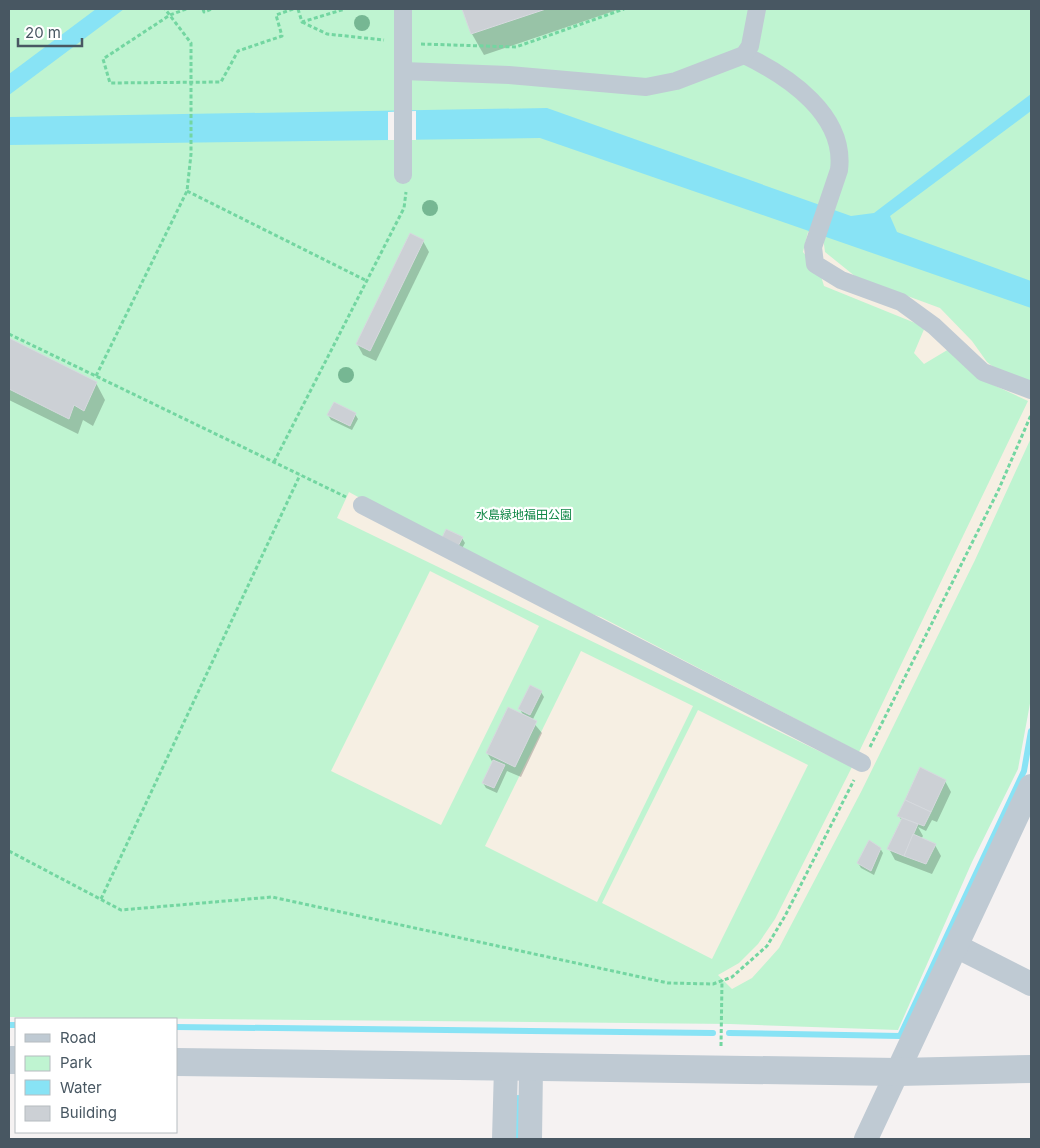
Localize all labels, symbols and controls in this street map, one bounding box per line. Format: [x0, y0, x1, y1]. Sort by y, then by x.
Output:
scale bar [18, 15, 81, 47]
text: 20 m [25, 23, 61, 42]
park label: 水島緑地福田公園 [476, 507, 572, 522]
legend [15, 1018, 178, 1133]
text: Road [60, 1028, 96, 1047]
text: Park [60, 1053, 93, 1072]
text: Water [60, 1078, 102, 1097]
text: Building [60, 1103, 117, 1122]

